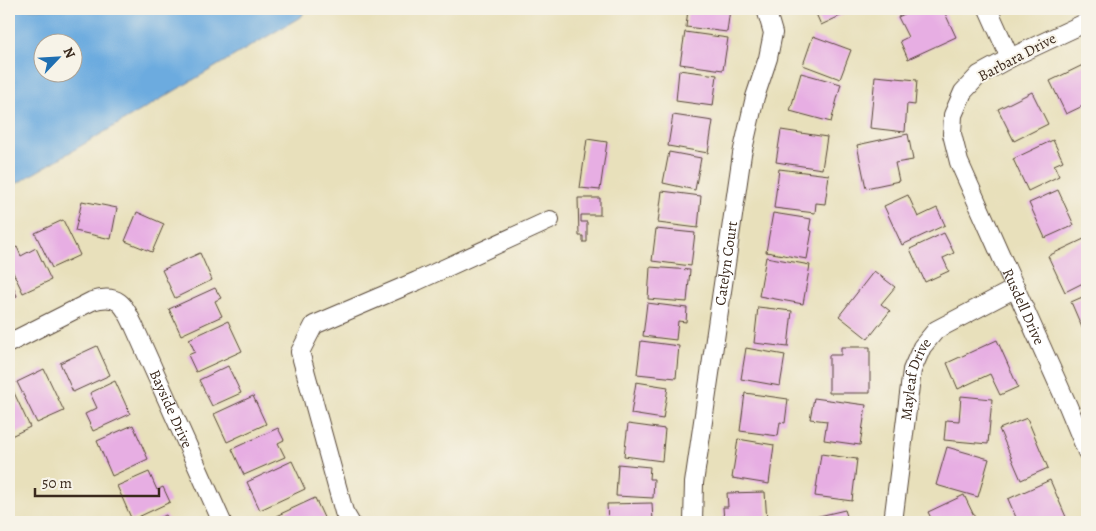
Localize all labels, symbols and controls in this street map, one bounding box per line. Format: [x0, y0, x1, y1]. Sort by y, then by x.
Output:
street label: Barbara Drive [975, 28, 1060, 86]
north arrow [32, 32, 82, 82]
text: N [59, 44, 80, 61]
street label: Catelyn Court [710, 220, 742, 307]
street label: Rusdell Drive [998, 265, 1049, 348]
street label: Mayleaf Drive [896, 333, 936, 422]
street label: Bayside Drive [145, 366, 198, 451]
scale bar [35, 466, 159, 498]
text: 50 m [42, 473, 72, 493]

